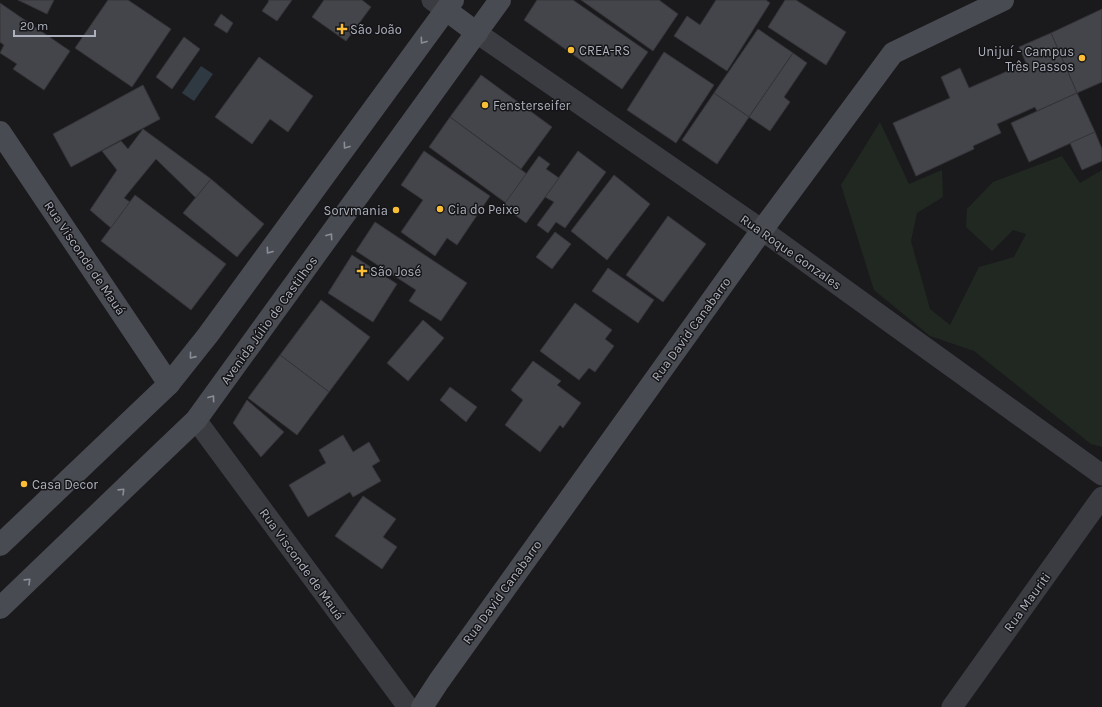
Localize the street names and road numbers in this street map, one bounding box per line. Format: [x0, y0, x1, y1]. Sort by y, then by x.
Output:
street label: Rua Visconde de Mauá [41, 198, 129, 318]
street label: Rua Roque Gonzales [737, 211, 845, 294]
street label: Avenida Júlio de Castilhos [218, 253, 321, 387]
street label: Rua David Canabarro [648, 274, 734, 384]
street label: Rua Visconde de Mauá [257, 505, 347, 623]
street label: Rua David Canabarro [459, 537, 545, 647]
street label: Rua Mauriti [1001, 569, 1053, 635]

